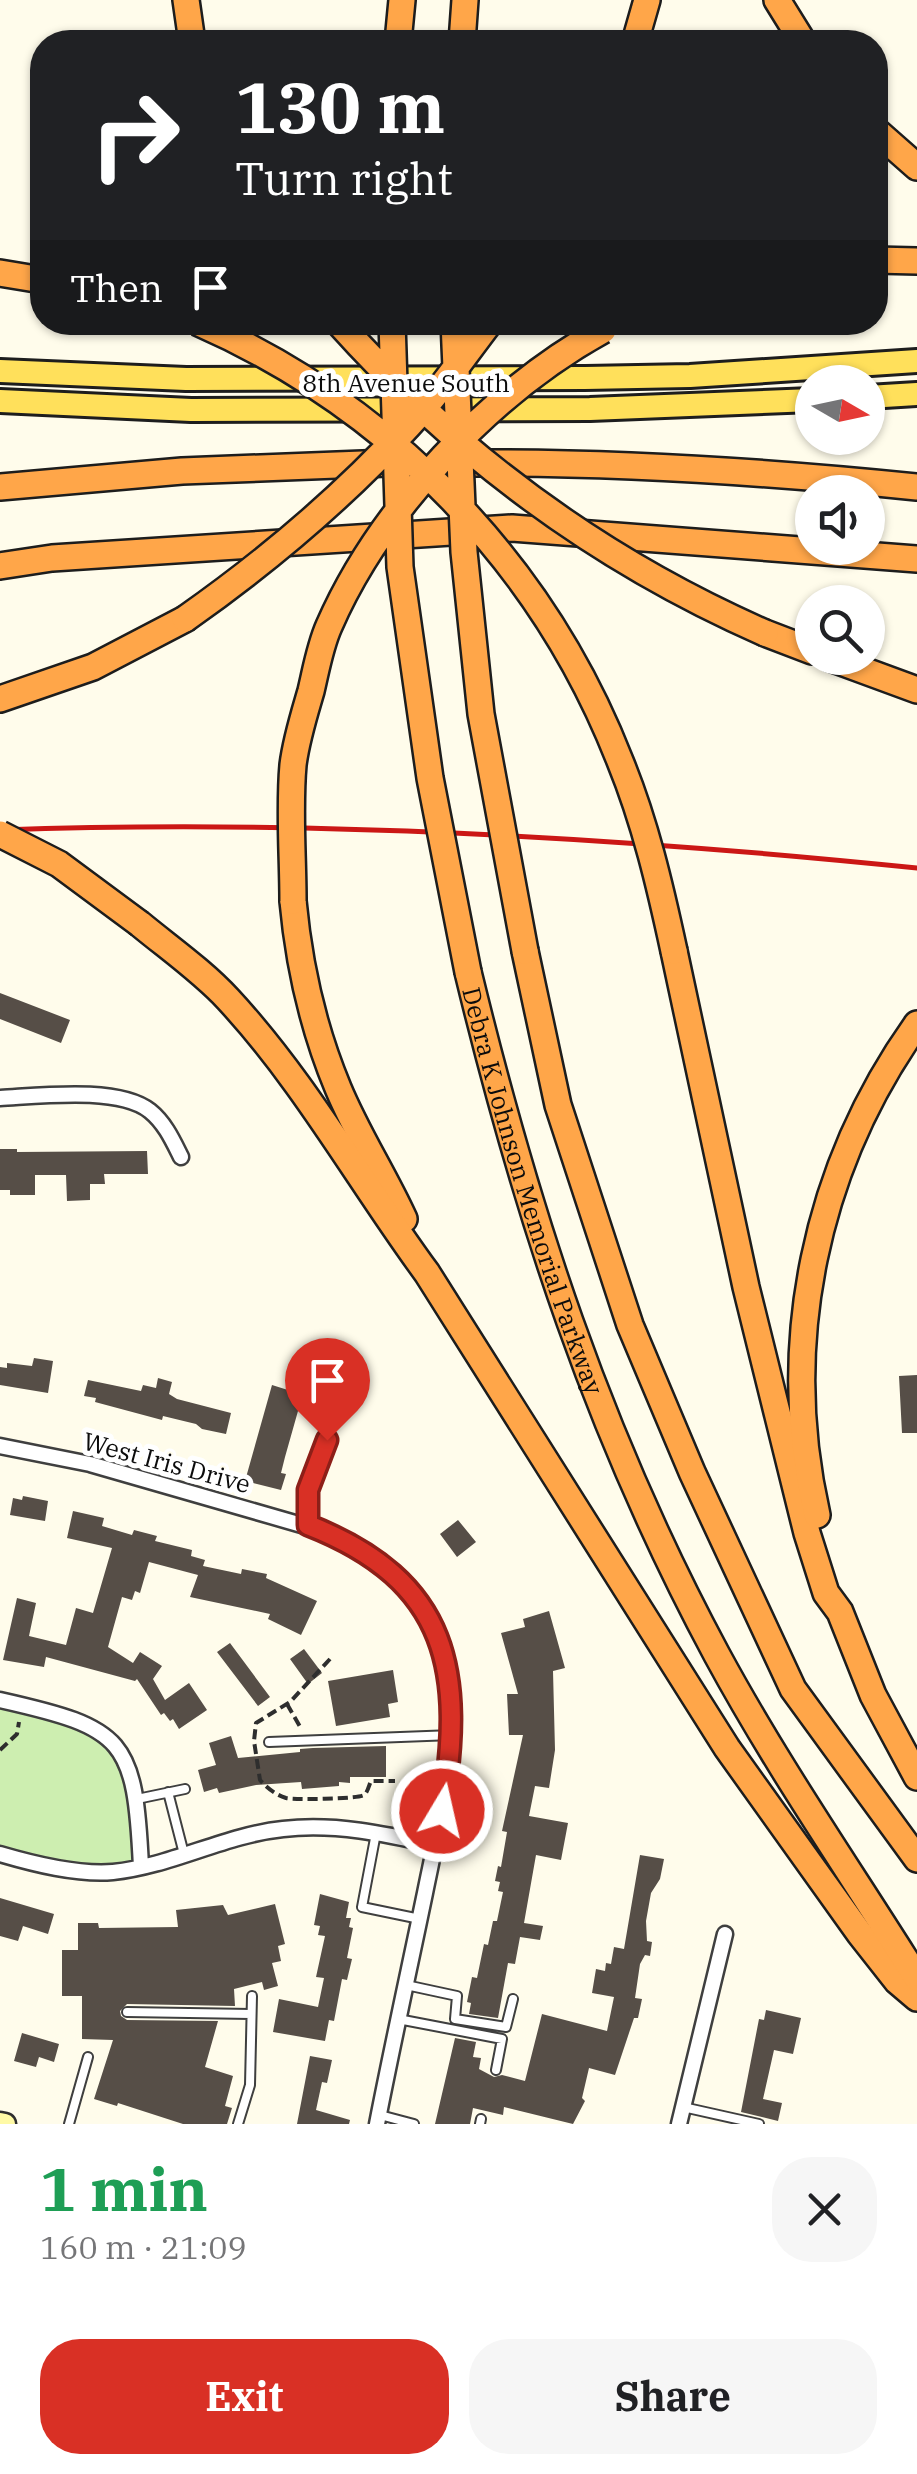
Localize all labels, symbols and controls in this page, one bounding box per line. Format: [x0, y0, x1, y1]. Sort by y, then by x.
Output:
text: 130 m [235, 61, 445, 152]
icon: right [70, 70, 200, 200]
text: Turn right [235, 149, 453, 207]
icon: arrive [183, 260, 238, 315]
text: Then [70, 263, 163, 312]
north arrow [795, 365, 885, 455]
map controls [795, 365, 885, 675]
street label: 8th Avenue South [302, 366, 510, 399]
button: sound [795, 475, 885, 565]
button: search [795, 585, 885, 675]
street label: Debra K Johnson Memorial Parkway [456, 983, 612, 1399]
pin [285, 1338, 370, 1441]
icon: arrive [300, 1353, 355, 1408]
street label: West Iris Drive [80, 1424, 254, 1500]
position arrow [390, 1759, 494, 1863]
text: 1 min [40, 2149, 208, 2228]
button: close [772, 2157, 877, 2262]
text: 160 m · 21:09 [40, 2226, 247, 2268]
button: Exit [40, 2339, 449, 2454]
button: Share [469, 2339, 877, 2454]

